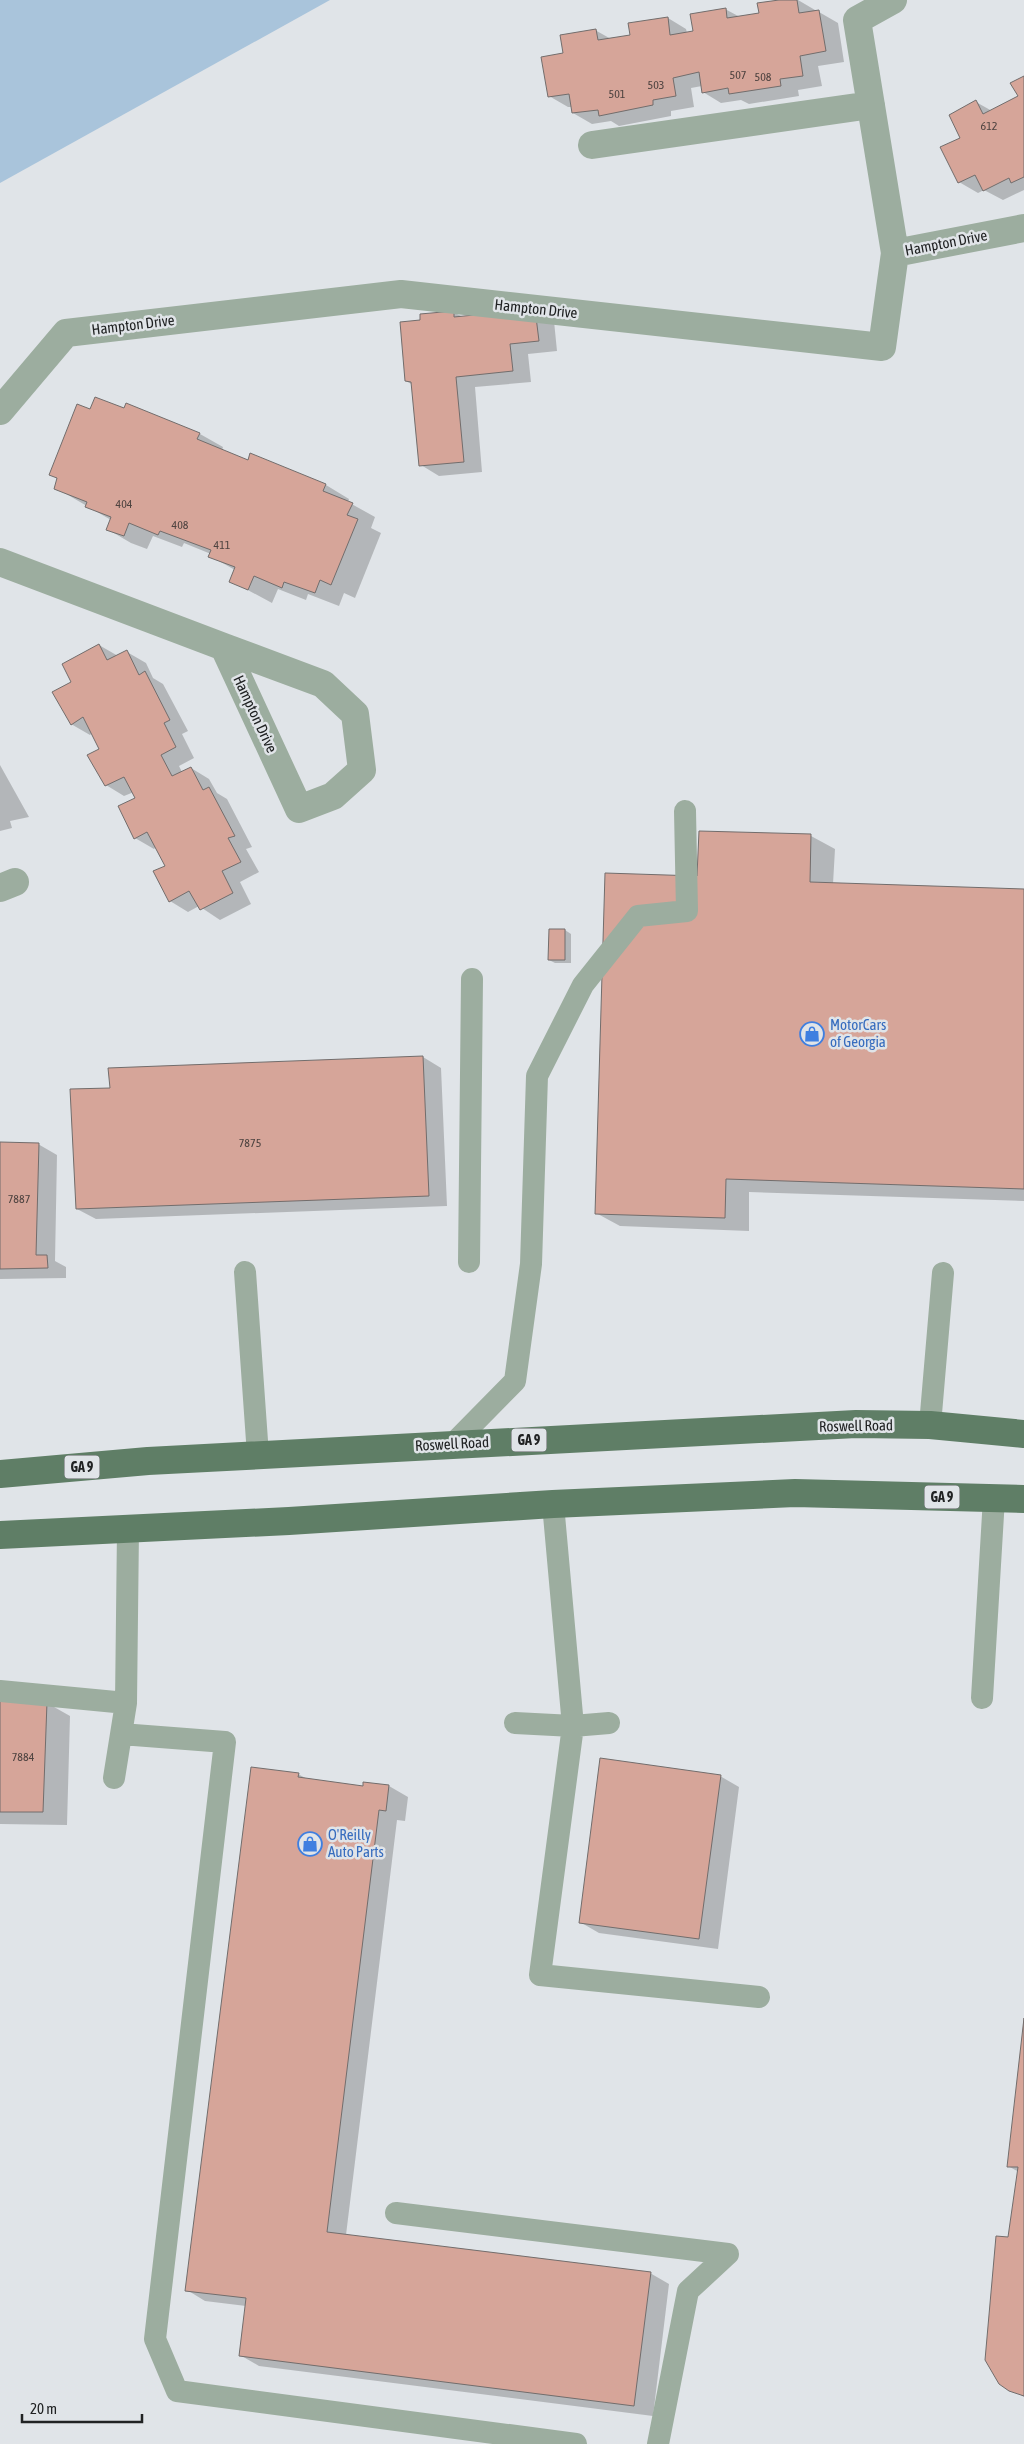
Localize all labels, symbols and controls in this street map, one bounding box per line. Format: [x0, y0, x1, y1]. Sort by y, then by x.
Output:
house number: 507 [730, 68, 747, 82]
house number: 508 [755, 70, 772, 84]
house number: 503 [648, 78, 664, 92]
house number: 501 [609, 87, 626, 101]
house number: 612 [981, 119, 997, 133]
street label: Hampton Drive [903, 226, 989, 259]
street label: Hampton Drive [494, 296, 579, 321]
street label: Hampton Drive [91, 311, 175, 338]
house number: 404 [116, 497, 133, 511]
house number: 408 [172, 518, 189, 532]
house number: 411 [214, 538, 231, 552]
street label: Hampton Drive [230, 672, 281, 755]
place label: MotorCars of Georgia [830, 1016, 886, 1050]
shop icon: MotorCars of Georgia [799, 1021, 825, 1047]
house number: 7875 [239, 1136, 261, 1150]
house number: 7887 [8, 1192, 31, 1206]
street label: Roswell Road [819, 1416, 893, 1435]
road number: GA 9 [512, 1428, 546, 1452]
street label: Roswell Road [415, 1433, 489, 1454]
road number: GA 9 [64, 1455, 100, 1478]
road number: GA 9 [924, 1485, 960, 1508]
house number: 7884 [12, 1750, 35, 1764]
place label: O'Reilly Auto Parts [328, 1826, 384, 1860]
shop icon: O'Reilly Auto Parts [297, 1831, 323, 1857]
scale bar [22, 2392, 142, 2424]
text: 20 m [30, 2400, 57, 2417]

